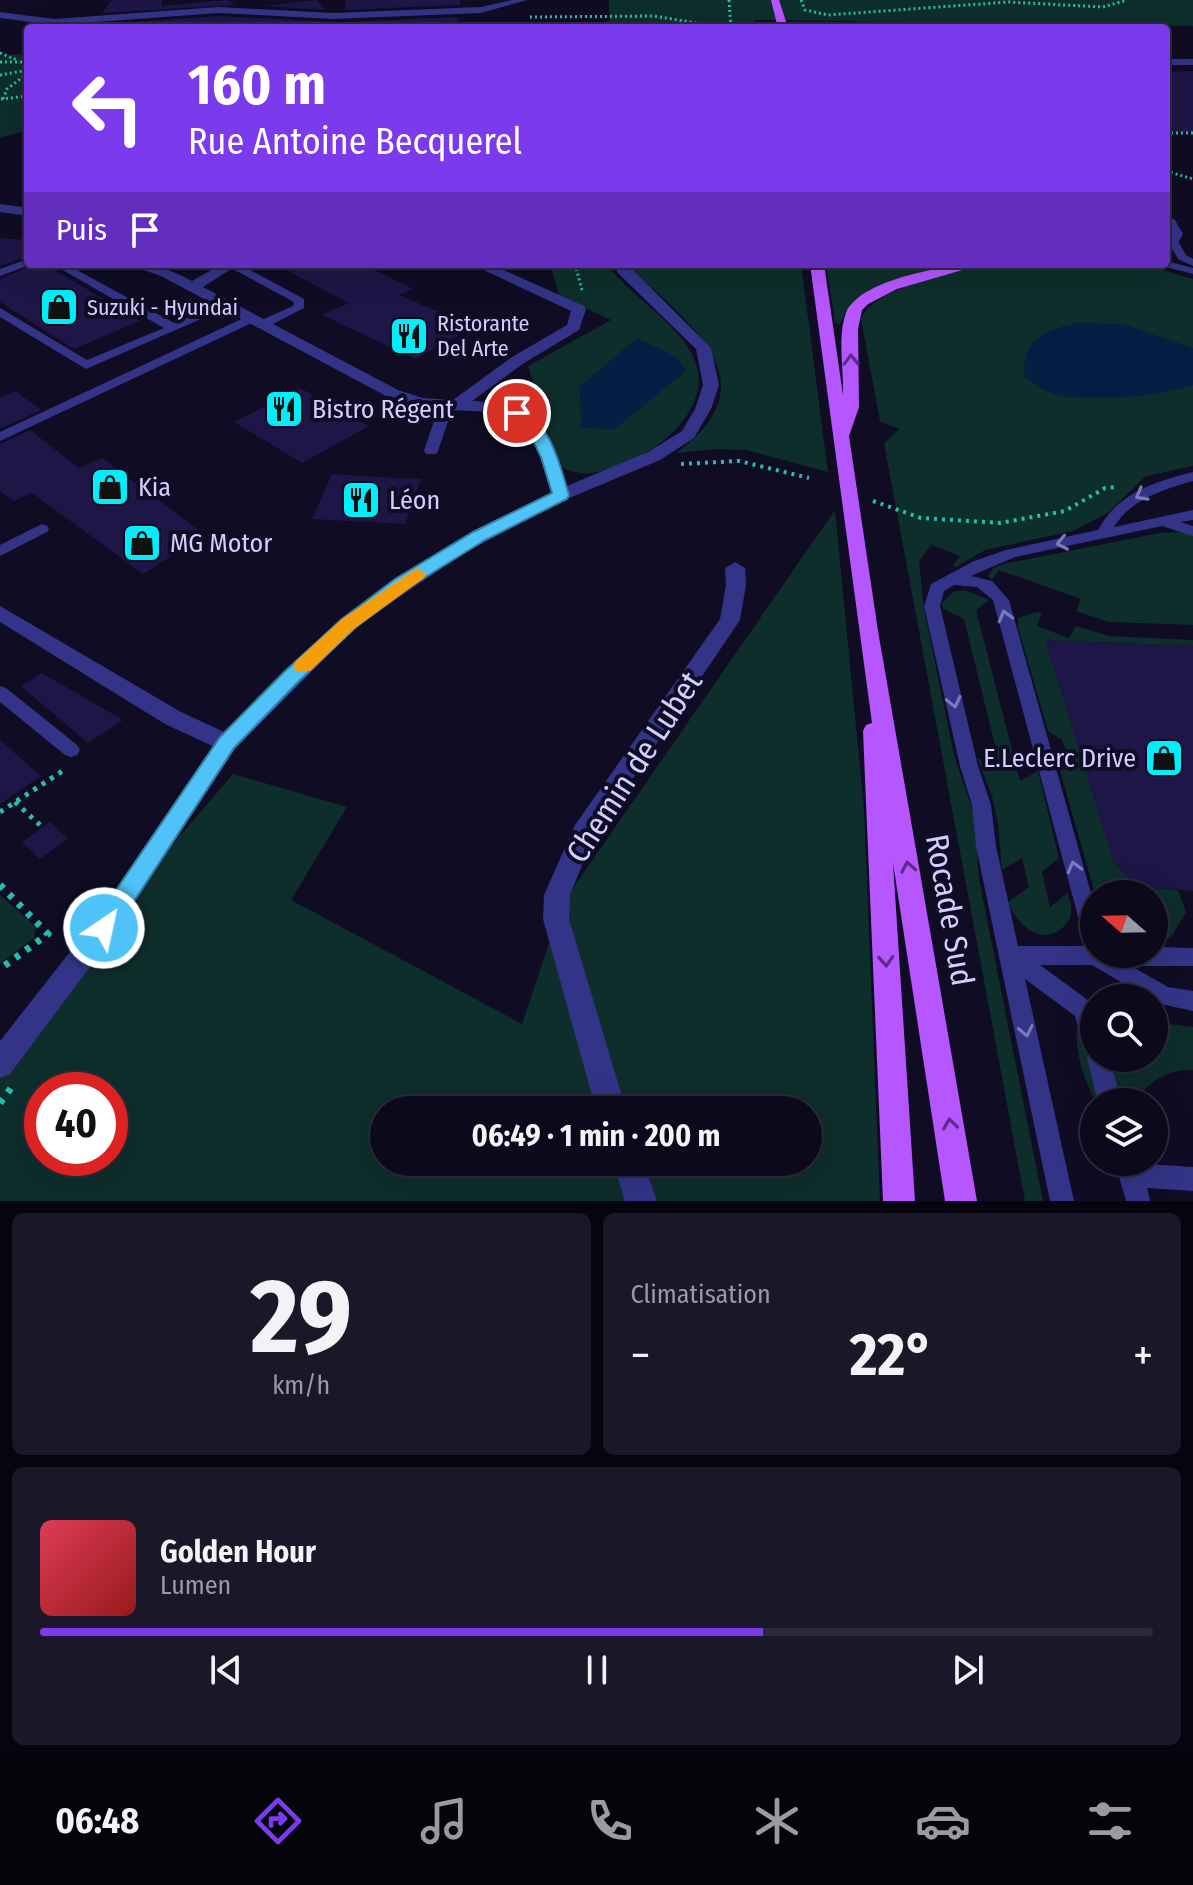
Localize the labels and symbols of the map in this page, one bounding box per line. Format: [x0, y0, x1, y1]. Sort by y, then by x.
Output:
shop icon: Suzuki - Hyundai [38, 286, 80, 328]
place label: Suzuki - Hyundai [87, 294, 238, 321]
place label: Ristorante Del Arte [437, 310, 529, 362]
restaurant icon: Ristorante Del Arte [388, 315, 430, 357]
one-way arrow [843, 353, 860, 366]
pin [483, 379, 551, 447]
restaurant icon: Bistro Régent [263, 388, 305, 430]
place label: Bistro Régent [312, 394, 454, 425]
shop icon: Kia [89, 466, 131, 508]
place label: Kia [138, 472, 171, 503]
restaurant icon: Léon [340, 479, 382, 521]
place label: Léon [389, 485, 440, 516]
one-way arrow [1135, 485, 1150, 501]
shop icon: MG Motor [121, 522, 163, 564]
place label: MG Motor [170, 528, 272, 559]
one-way arrow [1055, 533, 1069, 550]
one-way arrow [998, 610, 1015, 624]
street label: Chemin de Lubet [558, 664, 710, 870]
one-way arrow [945, 695, 962, 709]
shop icon: E.Leclerc Drive [1143, 737, 1185, 779]
place label: E.Leclerc Drive [983, 743, 1136, 774]
street label: Rocade Sud [918, 831, 982, 989]
one-way arrow [900, 860, 917, 874]
one-way arrow [1066, 860, 1083, 874]
north arrow [1080, 880, 1168, 968]
position arrow [62, 886, 146, 970]
one-way arrow [877, 955, 894, 968]
one-way arrow [1017, 1024, 1034, 1037]
speed limit sign: 40 [24, 1072, 128, 1176]
one-way arrow [942, 1117, 959, 1131]

